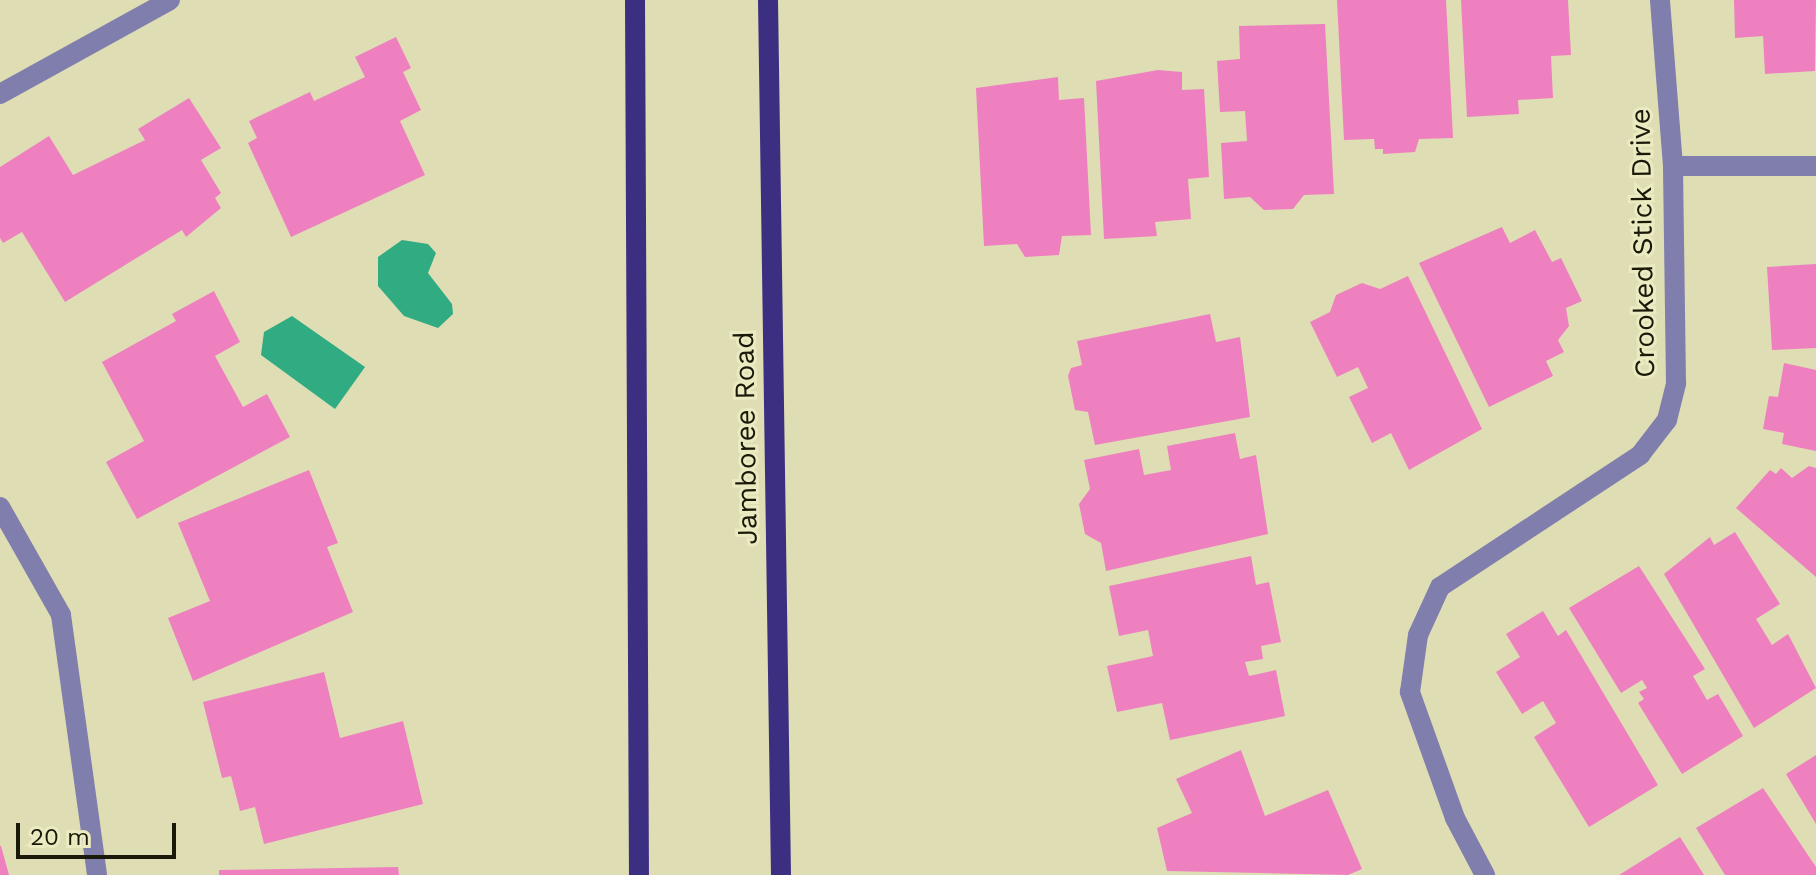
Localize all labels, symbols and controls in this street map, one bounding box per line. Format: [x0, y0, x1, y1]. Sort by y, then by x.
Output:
street label: Crooked Stick Drive [1624, 108, 1662, 378]
street label: Jamboree Road [727, 331, 765, 545]
scale bar [20, 807, 180, 857]
text: 20 m [30, 823, 90, 851]

